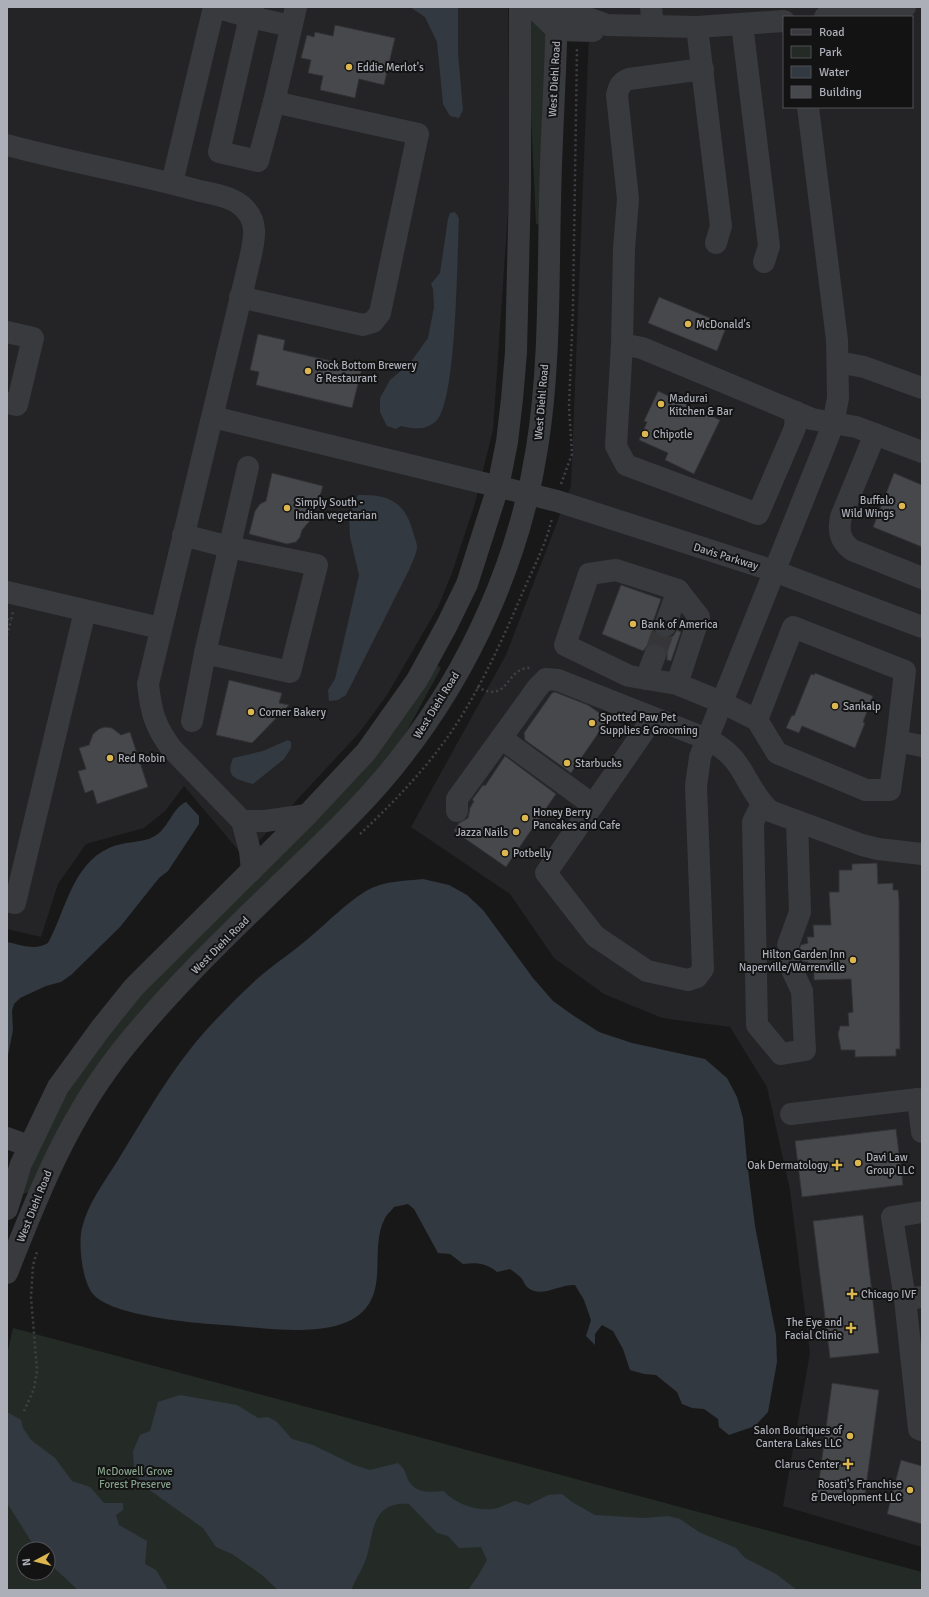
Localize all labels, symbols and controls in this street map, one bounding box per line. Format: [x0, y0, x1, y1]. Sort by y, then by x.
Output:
legend [783, 16, 913, 108]
text: Road [819, 25, 845, 40]
street label: West Diehl Road [546, 40, 563, 117]
text: Park [819, 45, 842, 60]
place label: Eddie Merlot's [357, 61, 424, 74]
marker: Eddie Merlot's [344, 62, 354, 72]
text: Water [819, 65, 850, 80]
text: Building [819, 85, 862, 100]
place label: McDonald's [696, 318, 751, 331]
marker: McDonald's [683, 319, 693, 329]
place label: Rock Bottom Brewery & Restaurant [316, 359, 417, 385]
street label: West Diehl Road [532, 363, 551, 441]
marker: Rock Bottom Brewery & Restaurant [303, 366, 313, 376]
place label: Madurai Kitchen & Bar [669, 392, 733, 418]
marker: Madurai Kitchen & Bar [656, 399, 666, 409]
place label: Chipotle [653, 428, 693, 441]
marker: Chipotle [640, 429, 650, 439]
place label: Buffalo Wild Wings [841, 494, 894, 520]
place label: Simply South - Indian vegetarian [295, 496, 377, 522]
marker: Buffalo Wild Wings [897, 501, 907, 511]
marker: Simply South - Indian vegetarian [282, 503, 292, 513]
street label: Davis Parkway [692, 540, 761, 573]
place label: Bank of America [641, 618, 718, 631]
marker: Bank of America [628, 619, 638, 629]
street label: West Diehl Road [411, 669, 462, 741]
place label: Sankalp [843, 700, 881, 713]
marker: Sankalp [830, 701, 840, 711]
place label: Corner Bakery [259, 706, 327, 719]
marker: Corner Bakery [246, 707, 256, 717]
place label: Spotted Paw Pet Supplies & Grooming [600, 711, 698, 737]
marker: Spotted Paw Pet Supplies & Grooming [587, 718, 597, 728]
place label: Red Robin [118, 752, 165, 765]
marker: Red Robin [105, 753, 115, 763]
place label: Starbucks [575, 757, 622, 770]
marker: Starbucks [562, 758, 572, 768]
place label: Honey Berry Pancakes and Cafe [533, 806, 620, 832]
marker: Honey Berry Pancakes and Cafe [520, 813, 530, 823]
place label: Jazza Nails [456, 826, 508, 839]
marker: Jazza Nails [511, 827, 521, 837]
place label: Potbelly [513, 847, 552, 860]
marker: Potbelly [500, 848, 510, 858]
street label: West Diehl Road [189, 914, 252, 977]
place label: Hilton Garden Inn Naperville/Warrenville [739, 948, 845, 974]
marker: Hilton Garden Inn Naperville/Warrenville [848, 955, 858, 965]
place label: Davi Law Group LLC [866, 1151, 915, 1177]
marker: Davi Law Group LLC [853, 1158, 863, 1168]
place label: Oak Dermatology [747, 1159, 829, 1172]
marker: Oak Dermatology [831, 1159, 843, 1171]
street label: West Diehl Road [14, 1168, 55, 1244]
marker: Chicago IVF [846, 1288, 858, 1300]
place label: Chicago IVF [861, 1288, 917, 1301]
place label: The Eye and Facial Clinic [785, 1316, 842, 1342]
marker: The Eye and Facial Clinic [845, 1322, 857, 1334]
place label: Salon Boutiques of Cantera Lakes LLC [754, 1424, 843, 1450]
marker: Salon Boutiques of Cantera Lakes LLC [845, 1431, 855, 1441]
place label: Clarus Center [775, 1458, 839, 1471]
marker: Clarus Center [842, 1458, 854, 1470]
park label: McDowell Grove Forest Preserve [97, 1465, 173, 1491]
place label: Rosati's Franchise & Development LLC [811, 1478, 902, 1504]
marker: Rosati's Franchise & Development LLC [905, 1485, 915, 1495]
north arrow [16, 1541, 56, 1581]
text: N [20, 1558, 33, 1567]

